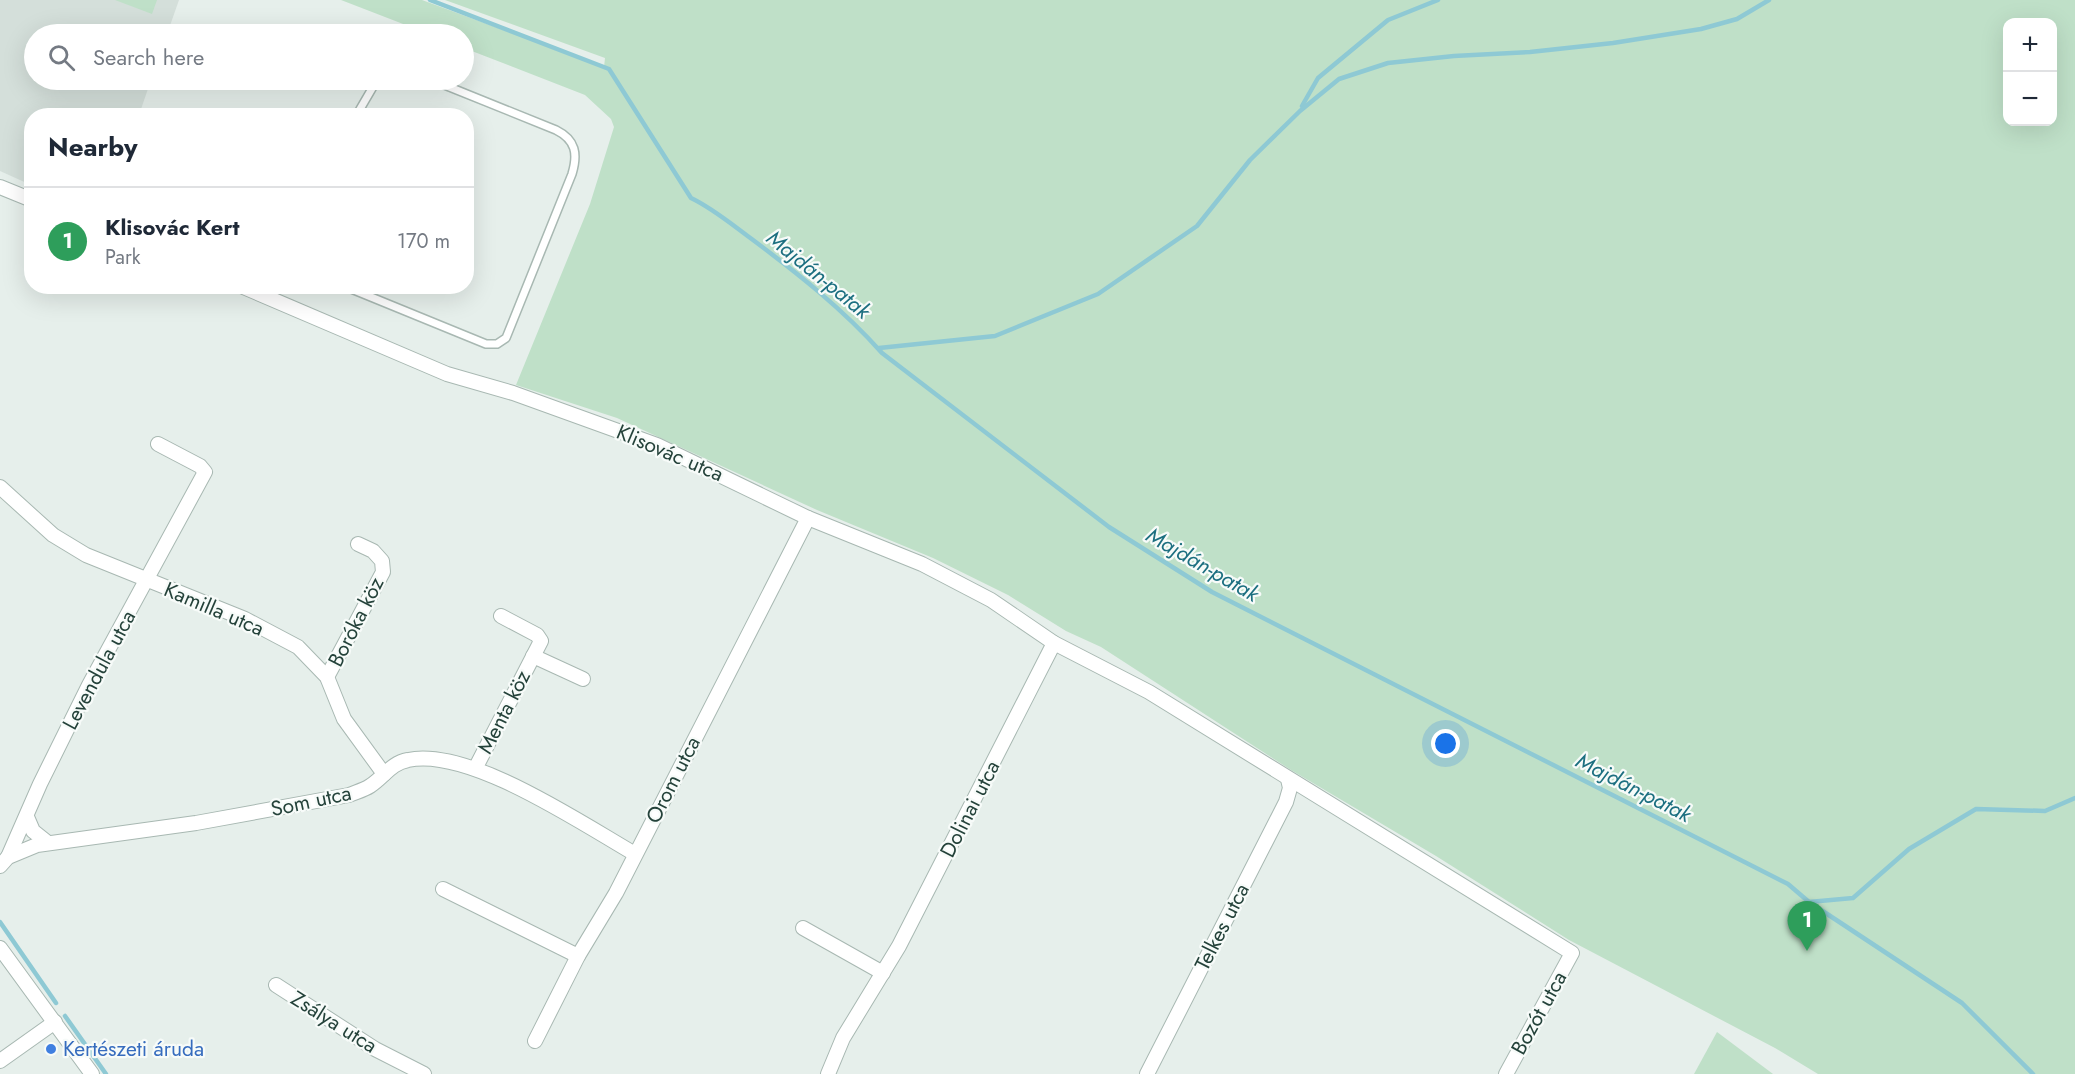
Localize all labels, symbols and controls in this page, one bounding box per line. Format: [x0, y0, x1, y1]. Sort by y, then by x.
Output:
map controls [2003, 18, 2057, 126]
button: + [2003, 18, 2057, 72]
search box [24, 24, 474, 90]
icon: search [45, 41, 78, 74]
text: Search here [93, 41, 204, 73]
button: − [2003, 72, 2057, 126]
text: Nearby [48, 128, 137, 166]
text: Klisovác Kert [105, 211, 239, 243]
water label: Majdán-patak [760, 222, 879, 327]
text: 1 [62, 227, 73, 256]
text: 170 m [397, 227, 450, 256]
text: Park [105, 243, 141, 272]
street label: Klisovác utca [612, 417, 728, 489]
water label: Majdán-patak [1141, 519, 1267, 610]
street label: Boróka köz [321, 572, 392, 672]
street label: Kamilla utca [159, 574, 269, 644]
street label: Levendula utca [55, 605, 143, 735]
street label: Menta köz [470, 665, 538, 759]
your location [1431, 729, 1460, 758]
street label: Orom utca [638, 731, 708, 829]
water label: Majdán-patak [1571, 744, 1699, 831]
street label: Dolinai utca [933, 755, 1007, 863]
street label: Som utca [268, 778, 354, 824]
street label: Telkes utca [1187, 878, 1257, 976]
pin: 1 [1788, 902, 1826, 951]
street label: Bozót utca [1504, 966, 1574, 1060]
street label: Zsálya utca [285, 984, 383, 1060]
place label: Kertészeti áruda [63, 1034, 204, 1064]
marker: Kertészeti áruda [44, 1042, 58, 1056]

